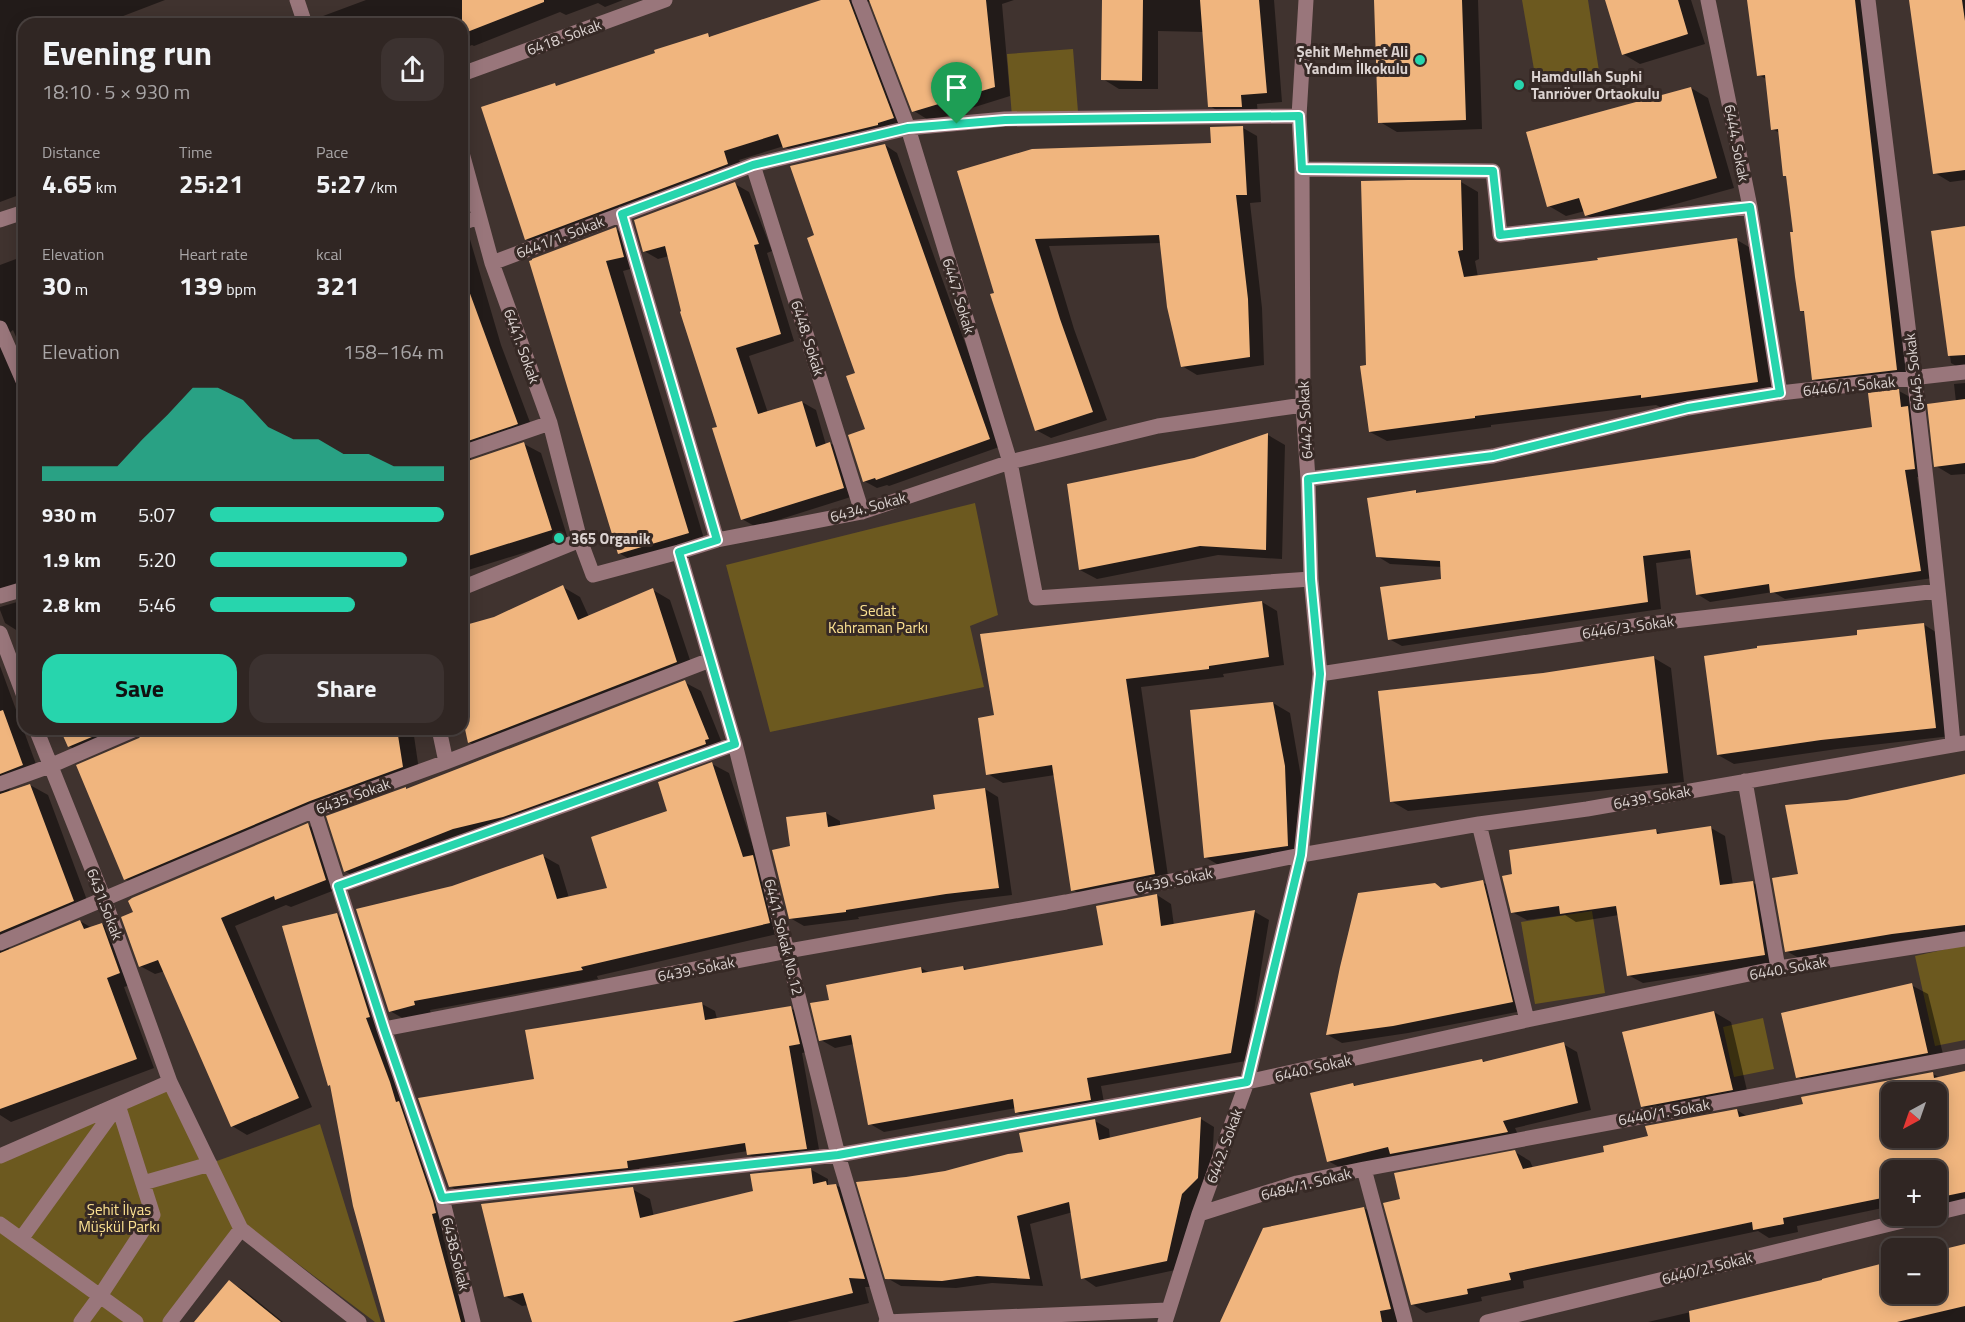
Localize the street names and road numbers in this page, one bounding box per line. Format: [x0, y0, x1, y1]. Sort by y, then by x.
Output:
street label: 6418. Sokak [523, 13, 605, 61]
street label: 6444. Sokak [1718, 103, 1756, 183]
street label: 6441/1. Sokak [513, 210, 607, 264]
street label: 6447. Sokak [937, 255, 981, 337]
street label: 6448. Sokak [785, 297, 831, 379]
street label: 6441. Sokak [498, 305, 546, 387]
street label: 6445. Sokak [1898, 332, 1930, 412]
street label: 6446/1. Sokak [1802, 370, 1896, 402]
street label: 6442. Sokak [1291, 380, 1319, 460]
street label: 6434. Sokak [827, 486, 909, 528]
street label: 6446/3. Sokak [1581, 609, 1675, 645]
street label: 6435. Sokak [312, 772, 394, 820]
street label: 6439. Sokak [1612, 779, 1692, 815]
street label: 6439. Sokak [1134, 861, 1214, 899]
street label: 6431.Sokak [81, 865, 129, 943]
street label: 6441. Sokak No.12 [758, 876, 810, 998]
street label: 6439. Sokak [656, 950, 736, 988]
street label: 6440. Sokak [1748, 950, 1828, 986]
street label: 6440. Sokak [1272, 1048, 1354, 1088]
street label: 6440/1. Sokak [1616, 1093, 1712, 1131]
street label: 6442. Sokak [1200, 1105, 1248, 1187]
street label: 6484/1. Sokak [1258, 1162, 1354, 1206]
street label: 6438.Sokak [436, 1215, 476, 1293]
street label: 6440/2. Sokak [1659, 1246, 1755, 1290]

